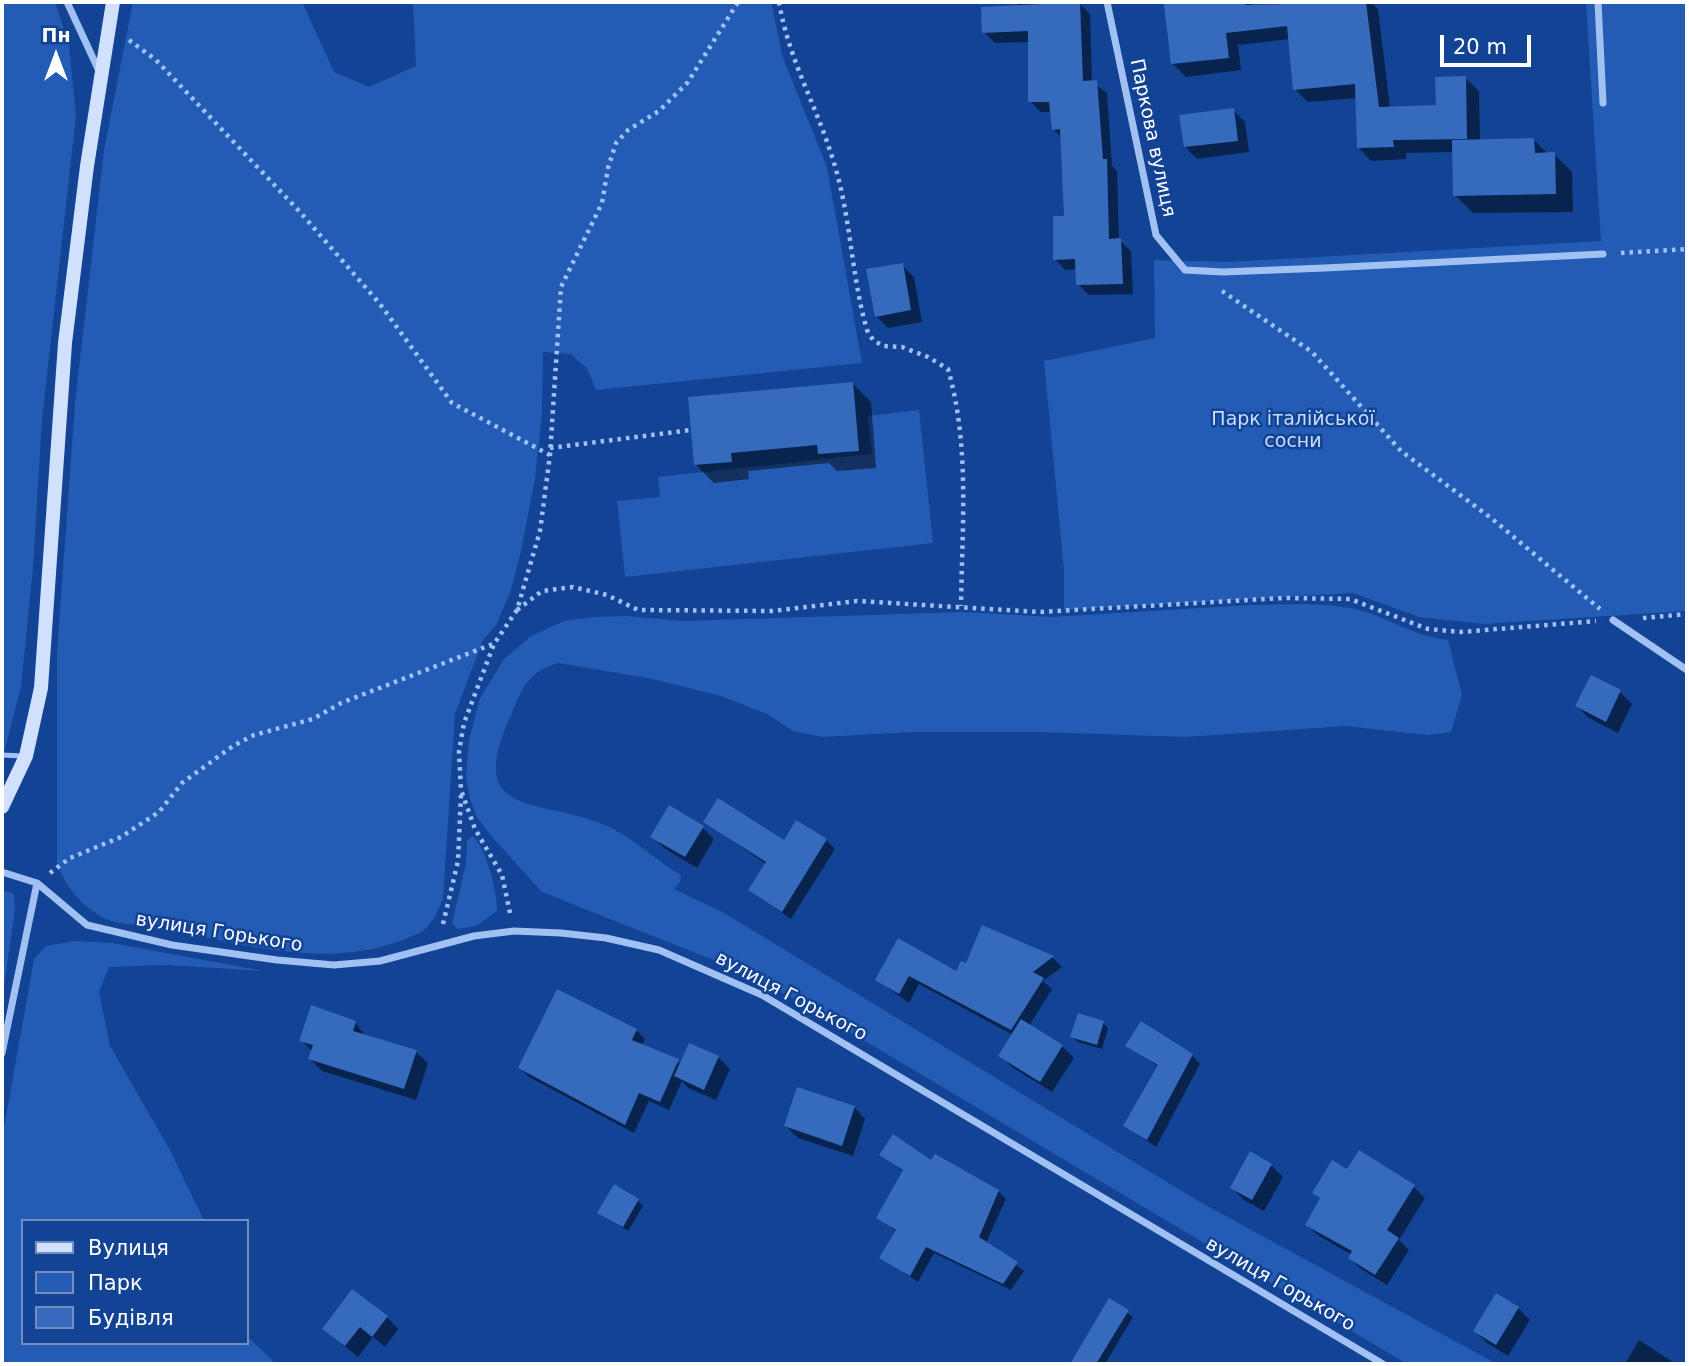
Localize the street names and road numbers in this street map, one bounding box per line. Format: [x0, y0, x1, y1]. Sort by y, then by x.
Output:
street label: Паркова вулиця [1124, 57, 1180, 219]
street label: вулиця Горького [134, 909, 304, 957]
street label: вулиця Горького [711, 947, 871, 1047]
street label: вулиця Горького [1201, 1233, 1359, 1337]

